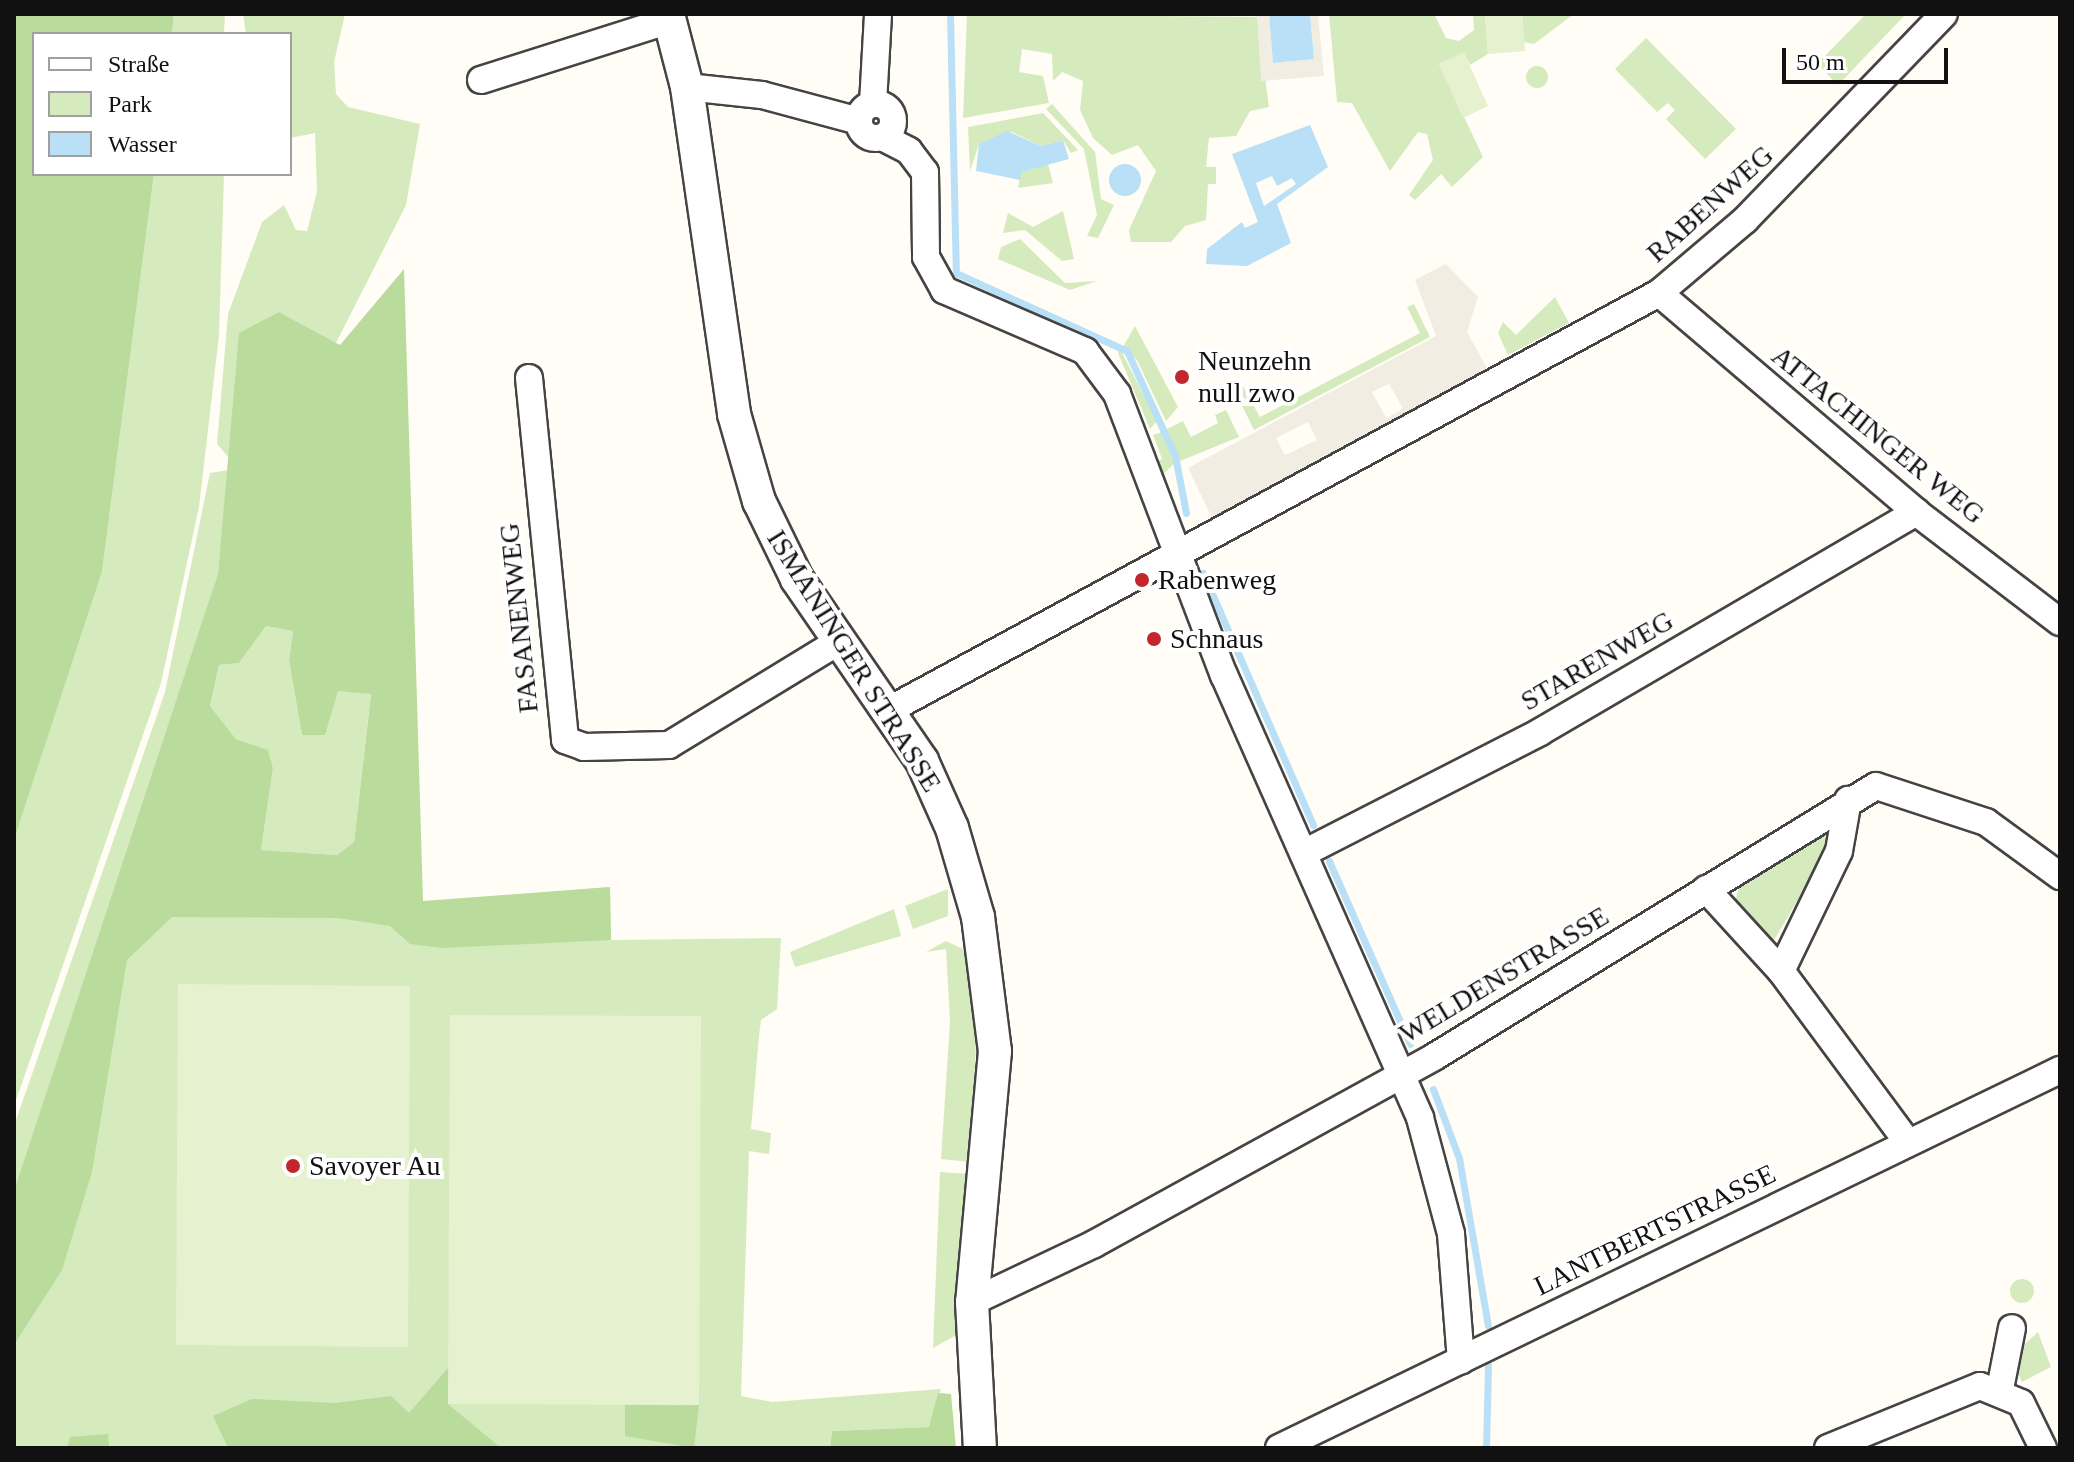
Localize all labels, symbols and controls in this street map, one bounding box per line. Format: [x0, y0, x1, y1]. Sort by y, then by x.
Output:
legend [32, 32, 292, 176]
scale bar [1786, 32, 1952, 82]
text: 50 m [1796, 49, 1845, 75]
text: Straße [108, 51, 169, 77]
text: Park [108, 91, 152, 117]
text: Wasser [108, 131, 177, 157]
street label: RABENWEG [1640, 138, 1780, 270]
street label: ATTACHINGER WEG [1765, 339, 1991, 531]
place label: Neunzehn null zwo [1198, 344, 1312, 410]
marker: Neunzehn null zwo [1173, 368, 1191, 386]
street label: FASANENWEG [492, 521, 546, 715]
street label: ISMANINGER STRASSE [760, 524, 948, 798]
place label: Rabenweg [1158, 563, 1276, 597]
marker: Rabenweg [1133, 571, 1151, 589]
street label: STARENWEG [1515, 604, 1679, 718]
place label: Schnaus [1170, 622, 1263, 656]
marker: Schnaus [1145, 630, 1163, 648]
street label: WELDENSTRASSE [1393, 899, 1615, 1051]
place label: Savoyer Au [309, 1149, 442, 1183]
marker: Savoyer Au [284, 1157, 302, 1175]
street label: LANTBERTSTRASSE [1529, 1157, 1781, 1303]

